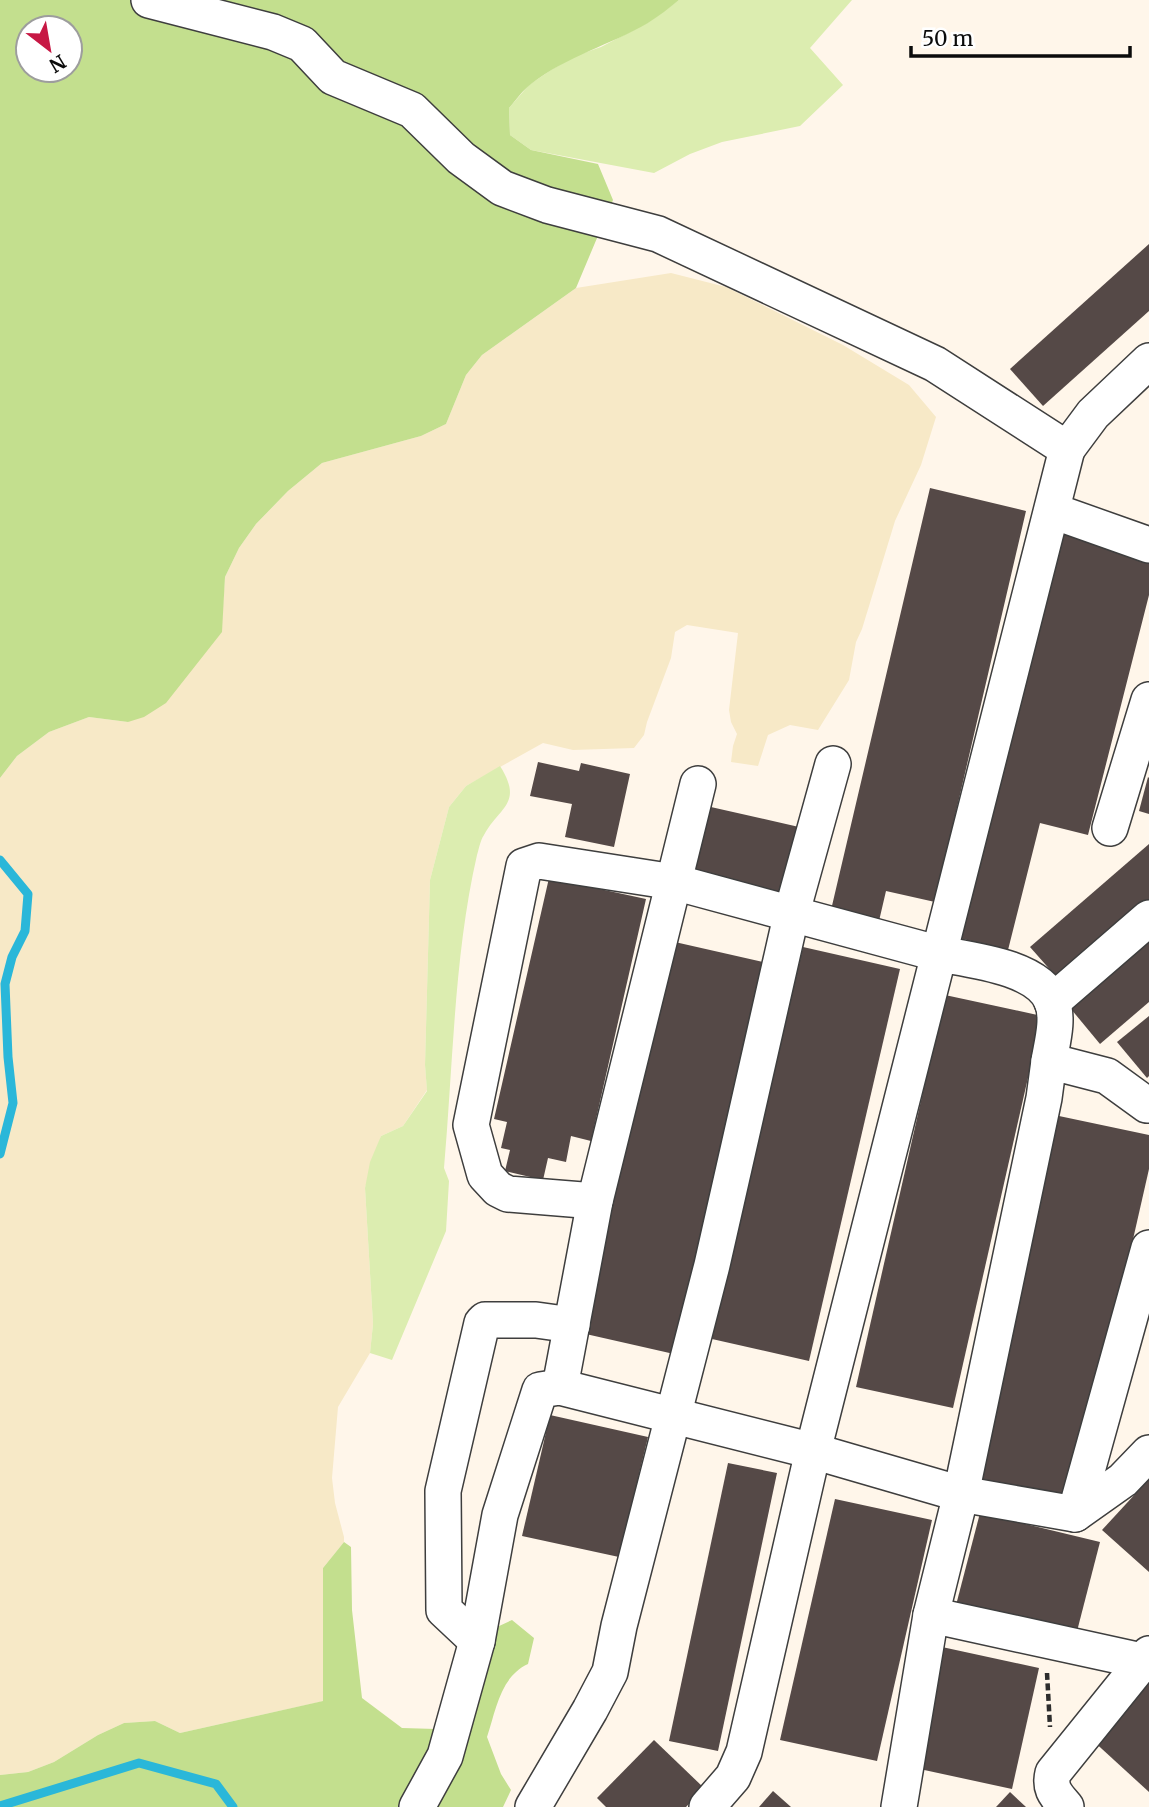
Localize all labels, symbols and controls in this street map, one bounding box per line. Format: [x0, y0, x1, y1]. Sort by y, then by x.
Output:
north arrow [14, 14, 84, 84]
scale bar [911, 14, 1130, 58]
text: 50 m [922, 25, 973, 52]
text: N [45, 49, 70, 78]

